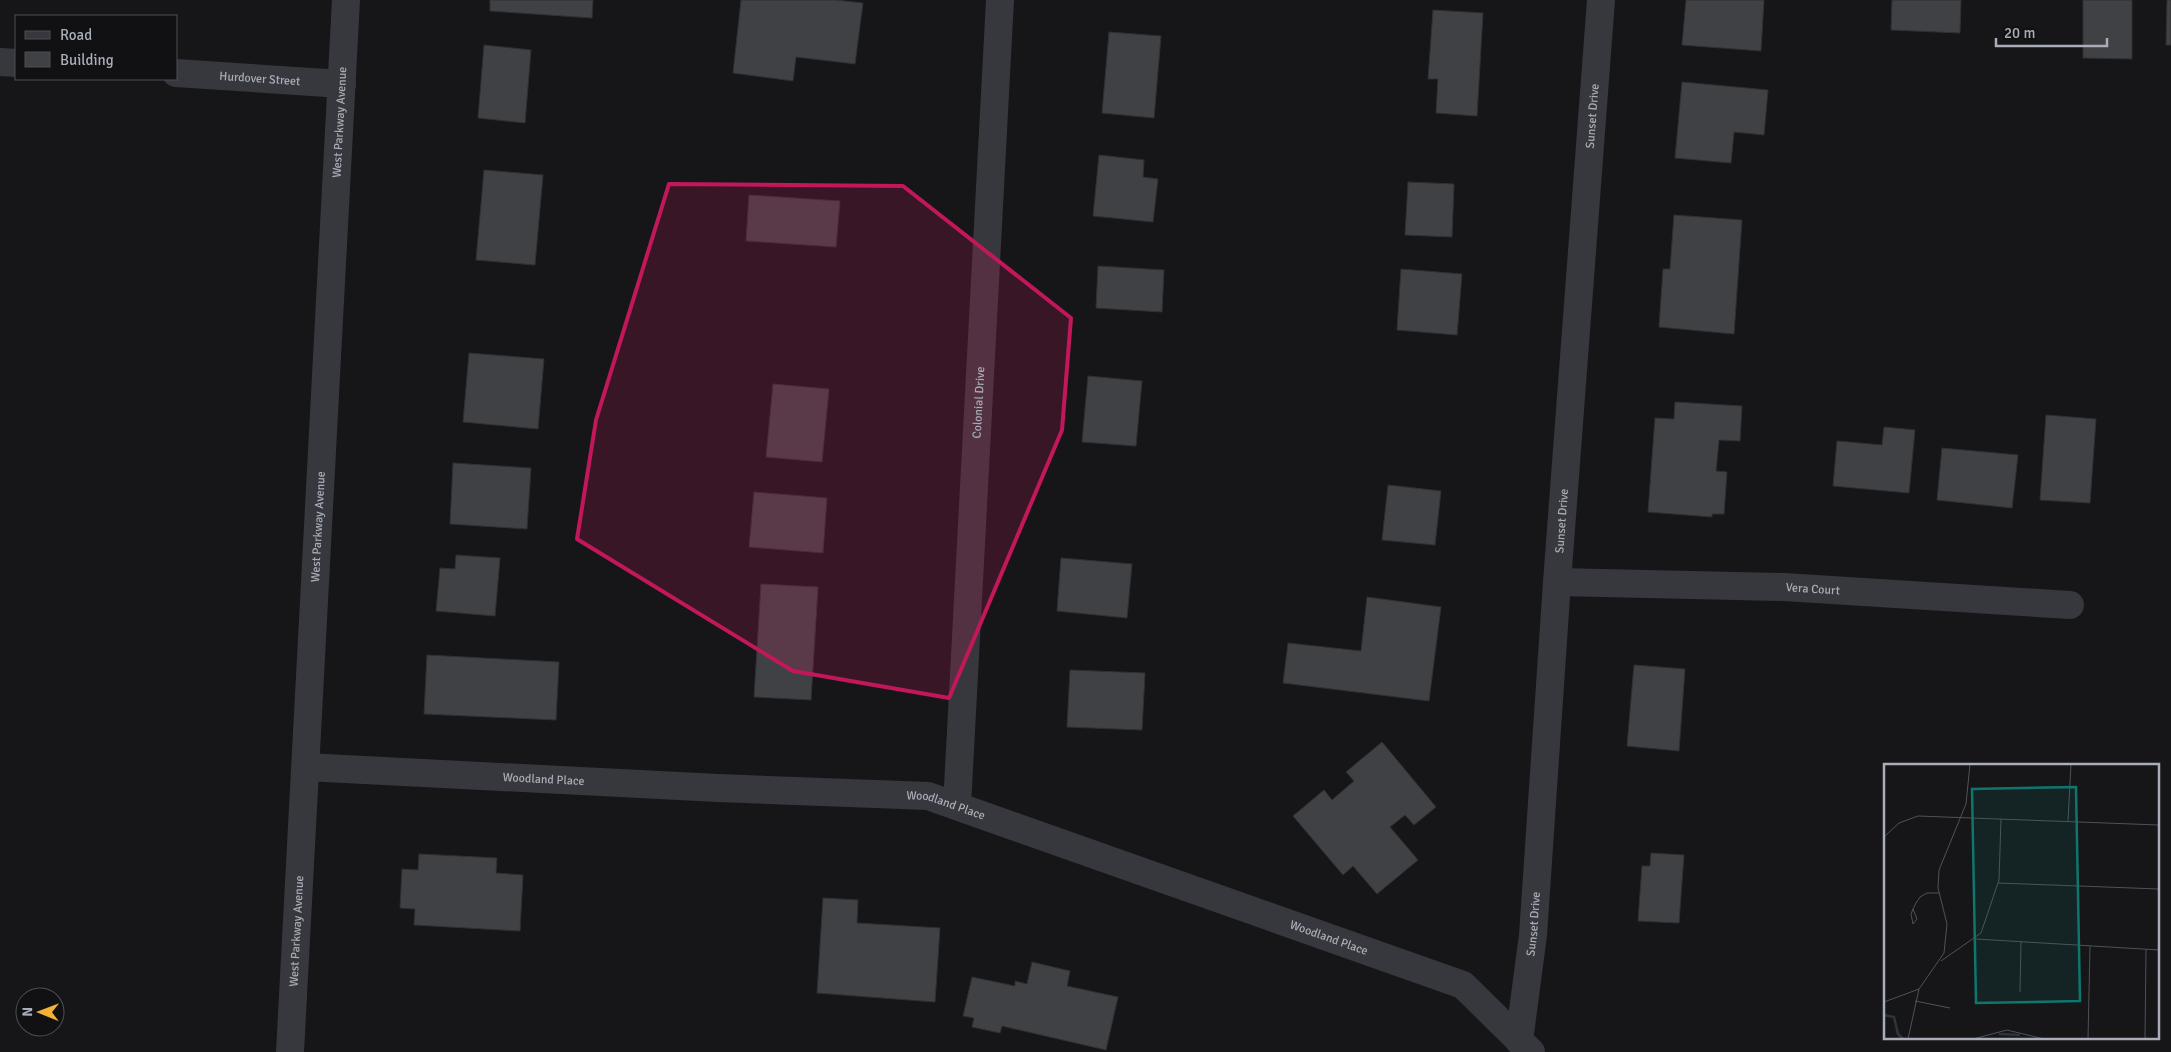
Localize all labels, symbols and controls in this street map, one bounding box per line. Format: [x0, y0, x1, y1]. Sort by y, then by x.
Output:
legend [15, 15, 178, 80]
scale bar [1996, 15, 2107, 47]
text: 20 m [2004, 24, 2035, 42]
text: Road [60, 26, 92, 44]
text: Building [60, 51, 114, 69]
street label: West Parkway Avenue [330, 66, 350, 178]
street label: Hurdover Street [219, 69, 301, 89]
street label: Sunset Drive [1583, 83, 1603, 149]
street label: Colonial Drive [970, 366, 988, 439]
street label: West Parkway Avenue [308, 471, 329, 583]
street label: Sunset Drive [1552, 488, 1572, 554]
street label: Vera Court [1785, 580, 1840, 599]
inset map [1884, 764, 2158, 1040]
street label: Woodland Place [502, 770, 585, 789]
street label: Woodland Place [906, 788, 987, 824]
street label: West Parkway Avenue [286, 875, 307, 987]
street label: Sunset Drive [1523, 891, 1544, 957]
street label: Woodland Place [1288, 917, 1370, 959]
north arrow [15, 987, 65, 1037]
text: N [19, 1007, 36, 1017]

